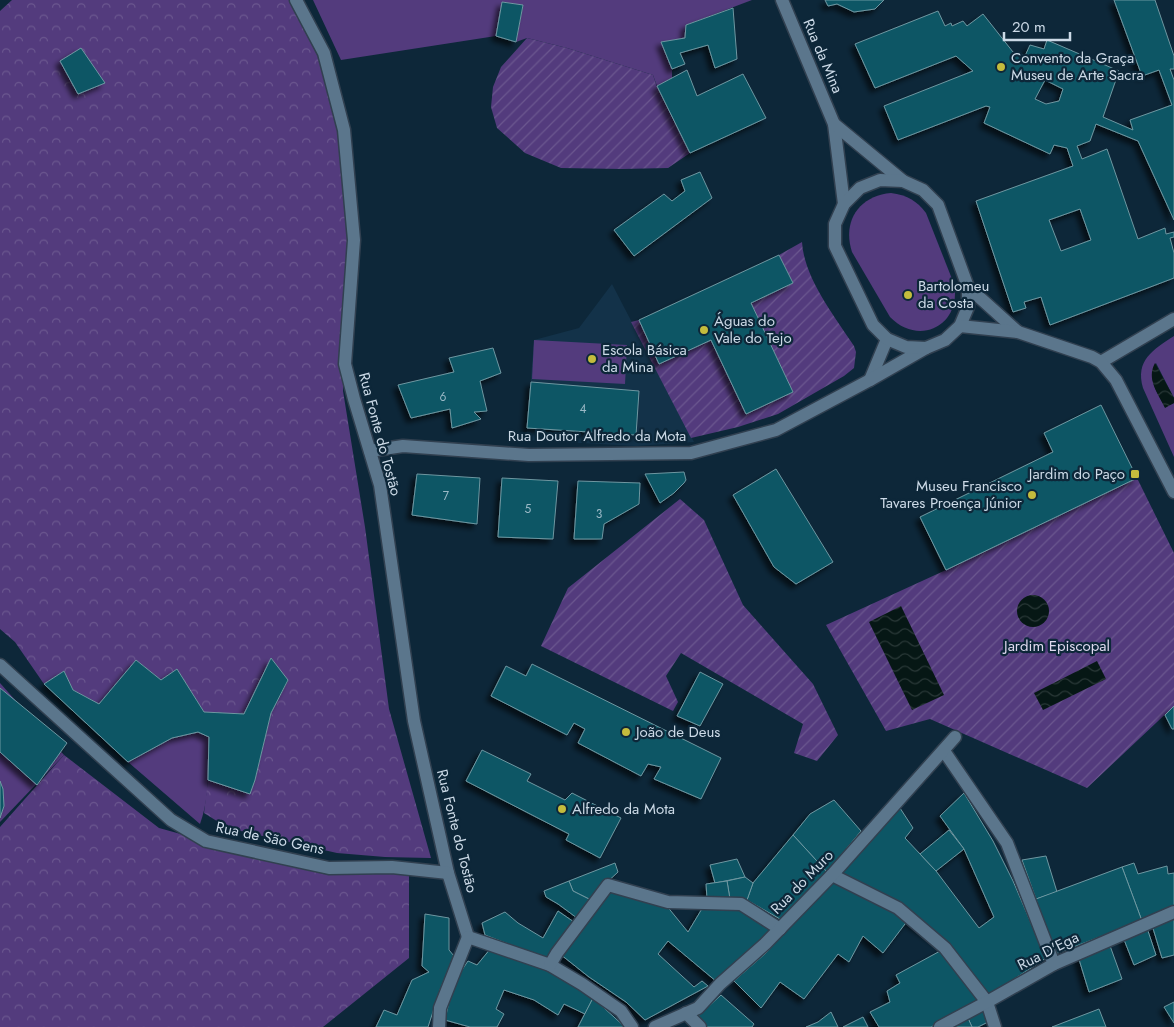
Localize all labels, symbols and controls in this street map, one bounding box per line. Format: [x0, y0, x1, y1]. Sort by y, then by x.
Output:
scale bar [1004, 10, 1070, 42]
street label: Rua da Mina [797, 15, 849, 97]
text: 20 m [1012, 16, 1046, 38]
place label: Convento da Graça Museu de Arte Sacra [1011, 47, 1144, 86]
marker: Convento da Graça Museu de Arte Sacra [995, 61, 1007, 73]
place label: Bartolomeu da Costa [918, 275, 989, 314]
marker: Bartolomeu da Costa [902, 289, 914, 301]
place label: Águas do Vale do Tejo [714, 310, 792, 349]
marker: Águas do Vale do Tejo [698, 324, 710, 336]
place label: Escola Básica da Mina [602, 339, 687, 378]
marker: Escola Básica da Mina [586, 353, 598, 365]
street label: Rua Fonte do Tostão [353, 370, 407, 498]
house number: 6 [440, 388, 447, 406]
house number: 4 [580, 400, 587, 418]
street label: Rua Doutor Alfredo da Mota [508, 425, 686, 447]
place label: Jardim do Paço [1027, 463, 1125, 485]
marker: Jardim do Paço [1129, 468, 1141, 480]
place label: Museu Francisco Tavares Proença Júnior [880, 475, 1023, 514]
house number: 7 [443, 487, 450, 505]
marker: Museu Francisco Tavares Proença Júnior [1026, 489, 1038, 501]
house number: 5 [525, 500, 532, 518]
house number: 3 [596, 505, 603, 523]
park label: Jardim Episcopal [1002, 635, 1110, 657]
place label: João de Deus [634, 721, 720, 743]
marker: João de Deus [620, 726, 632, 738]
street label: Rua Fonte do Tostão [431, 767, 483, 895]
place label: Alfredo da Mota [572, 798, 675, 820]
marker: Alfredo da Mota [556, 803, 568, 815]
street label: Rua de São Gens [214, 816, 326, 860]
street label: Rua do Muro [765, 845, 839, 919]
street label: Rua D'Ega [1013, 926, 1083, 976]

